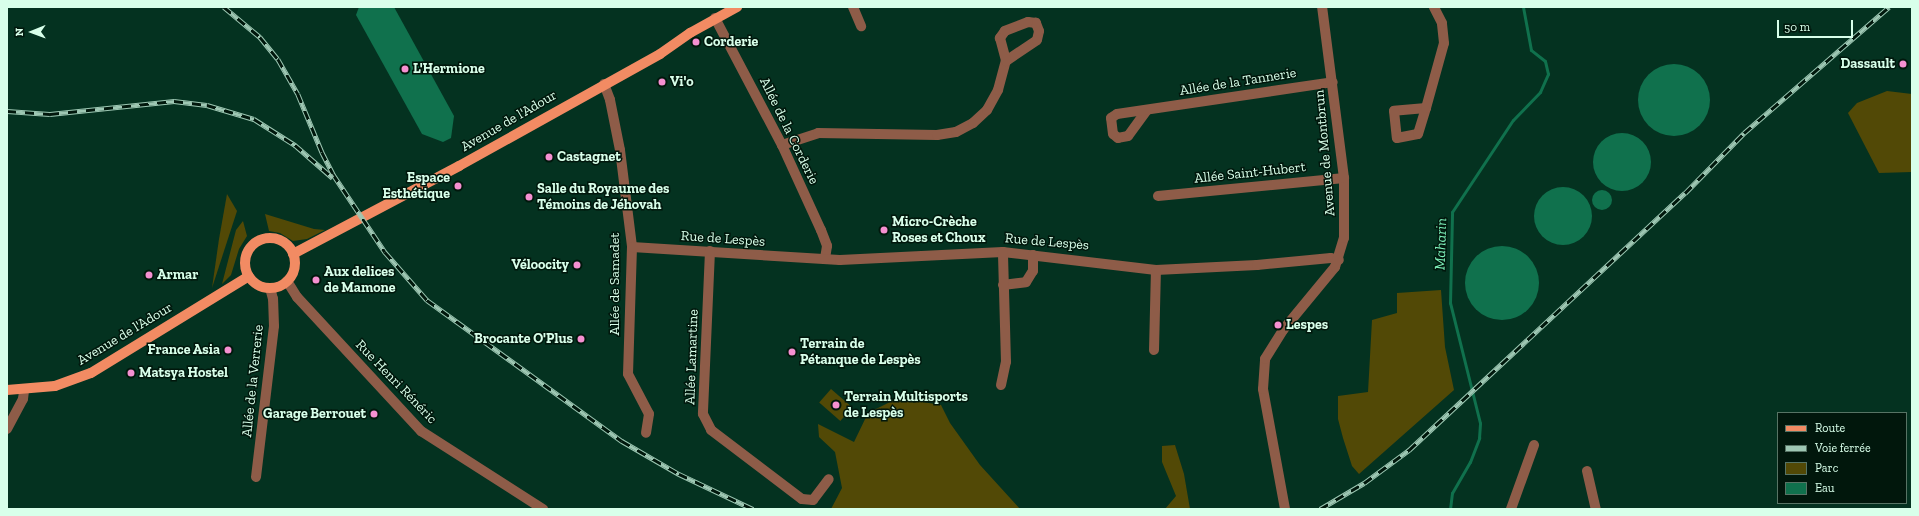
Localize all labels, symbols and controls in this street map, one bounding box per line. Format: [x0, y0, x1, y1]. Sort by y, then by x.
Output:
north arrow [12, 12, 52, 52]
scale bar [1779, 12, 1855, 38]
text: 50 m [1784, 20, 1810, 34]
text: N [13, 28, 26, 37]
place label: Corderie [704, 34, 758, 50]
marker: Corderie [691, 37, 701, 47]
place label: Dassault [1840, 56, 1895, 72]
marker: Dassault [1898, 59, 1908, 69]
place label: L'Hermione [413, 61, 485, 77]
marker: L'Hermione [400, 64, 410, 74]
street label: Allée de la Tannerie [1178, 64, 1298, 100]
place label: Vi'o [670, 74, 694, 90]
street label: Allée de la Corderie [756, 75, 822, 187]
marker: Vi'o [657, 77, 667, 87]
street label: Avenue de l'Adour [458, 87, 560, 155]
street label: Avenue de Montbrun [1311, 89, 1339, 217]
place label: Castagnet [557, 149, 621, 165]
marker: Castagnet [544, 152, 554, 162]
street label: Allée Saint-Hubert [1193, 159, 1307, 187]
place label: Espace Esthétique [382, 170, 450, 202]
marker: Espace Esthétique [453, 181, 463, 191]
place label: Salle du Royaume des Témoins de Jéhovah [537, 181, 670, 214]
marker: Salle du Royaume des Témoins de Jéhovah [524, 192, 534, 202]
place label: Micro-Crèche Roses et Choux [892, 214, 986, 246]
water label: Maharin [1431, 218, 1451, 270]
marker: Micro-Crèche Roses et Choux [879, 225, 889, 235]
street label: Rue de Lespès [680, 228, 766, 250]
street label: Rue de Lespès [1004, 230, 1090, 254]
street label: Allée de Samadet [607, 233, 623, 335]
place label: Véloocity [511, 257, 569, 273]
marker: Véloocity [572, 260, 582, 270]
place label: Aux delices de Mamone [324, 264, 396, 296]
place label: Armar [157, 267, 198, 283]
marker: Armar [144, 270, 154, 280]
marker: Aux delices de Mamone [311, 275, 321, 285]
street label: Avenue de l'Adour [74, 299, 176, 369]
street label: Allée Lamartine [682, 309, 702, 405]
place label: Lespes [1286, 317, 1328, 333]
marker: Lespes [1273, 320, 1283, 330]
street label: Allée de la Verrerie [239, 324, 267, 438]
place label: Brocante O'Plus [474, 331, 573, 347]
marker: Brocante O'Plus [576, 334, 586, 344]
place label: Terrain de Pétanque de Lespès [800, 336, 921, 368]
street label: Rue Henri Rénéric [352, 337, 440, 427]
place label: France Asia [147, 342, 220, 358]
marker: France Asia [223, 345, 233, 355]
marker: Terrain de Pétanque de Lespès [787, 347, 797, 357]
place label: Matsya Hostel [139, 365, 228, 381]
marker: Matsya Hostel [126, 368, 136, 378]
place label: Terrain Multisports de Lespès [844, 389, 968, 422]
marker: Terrain Multisports de Lespès [831, 400, 841, 410]
place label: Garage Berrouet [263, 406, 366, 422]
marker: Garage Berrouet [369, 409, 379, 419]
legend [1777, 412, 1907, 504]
text: Route [1815, 421, 1845, 435]
text: Voie ferrée [1815, 441, 1871, 455]
text: Parc [1815, 461, 1838, 475]
text: Eau [1815, 481, 1835, 495]

